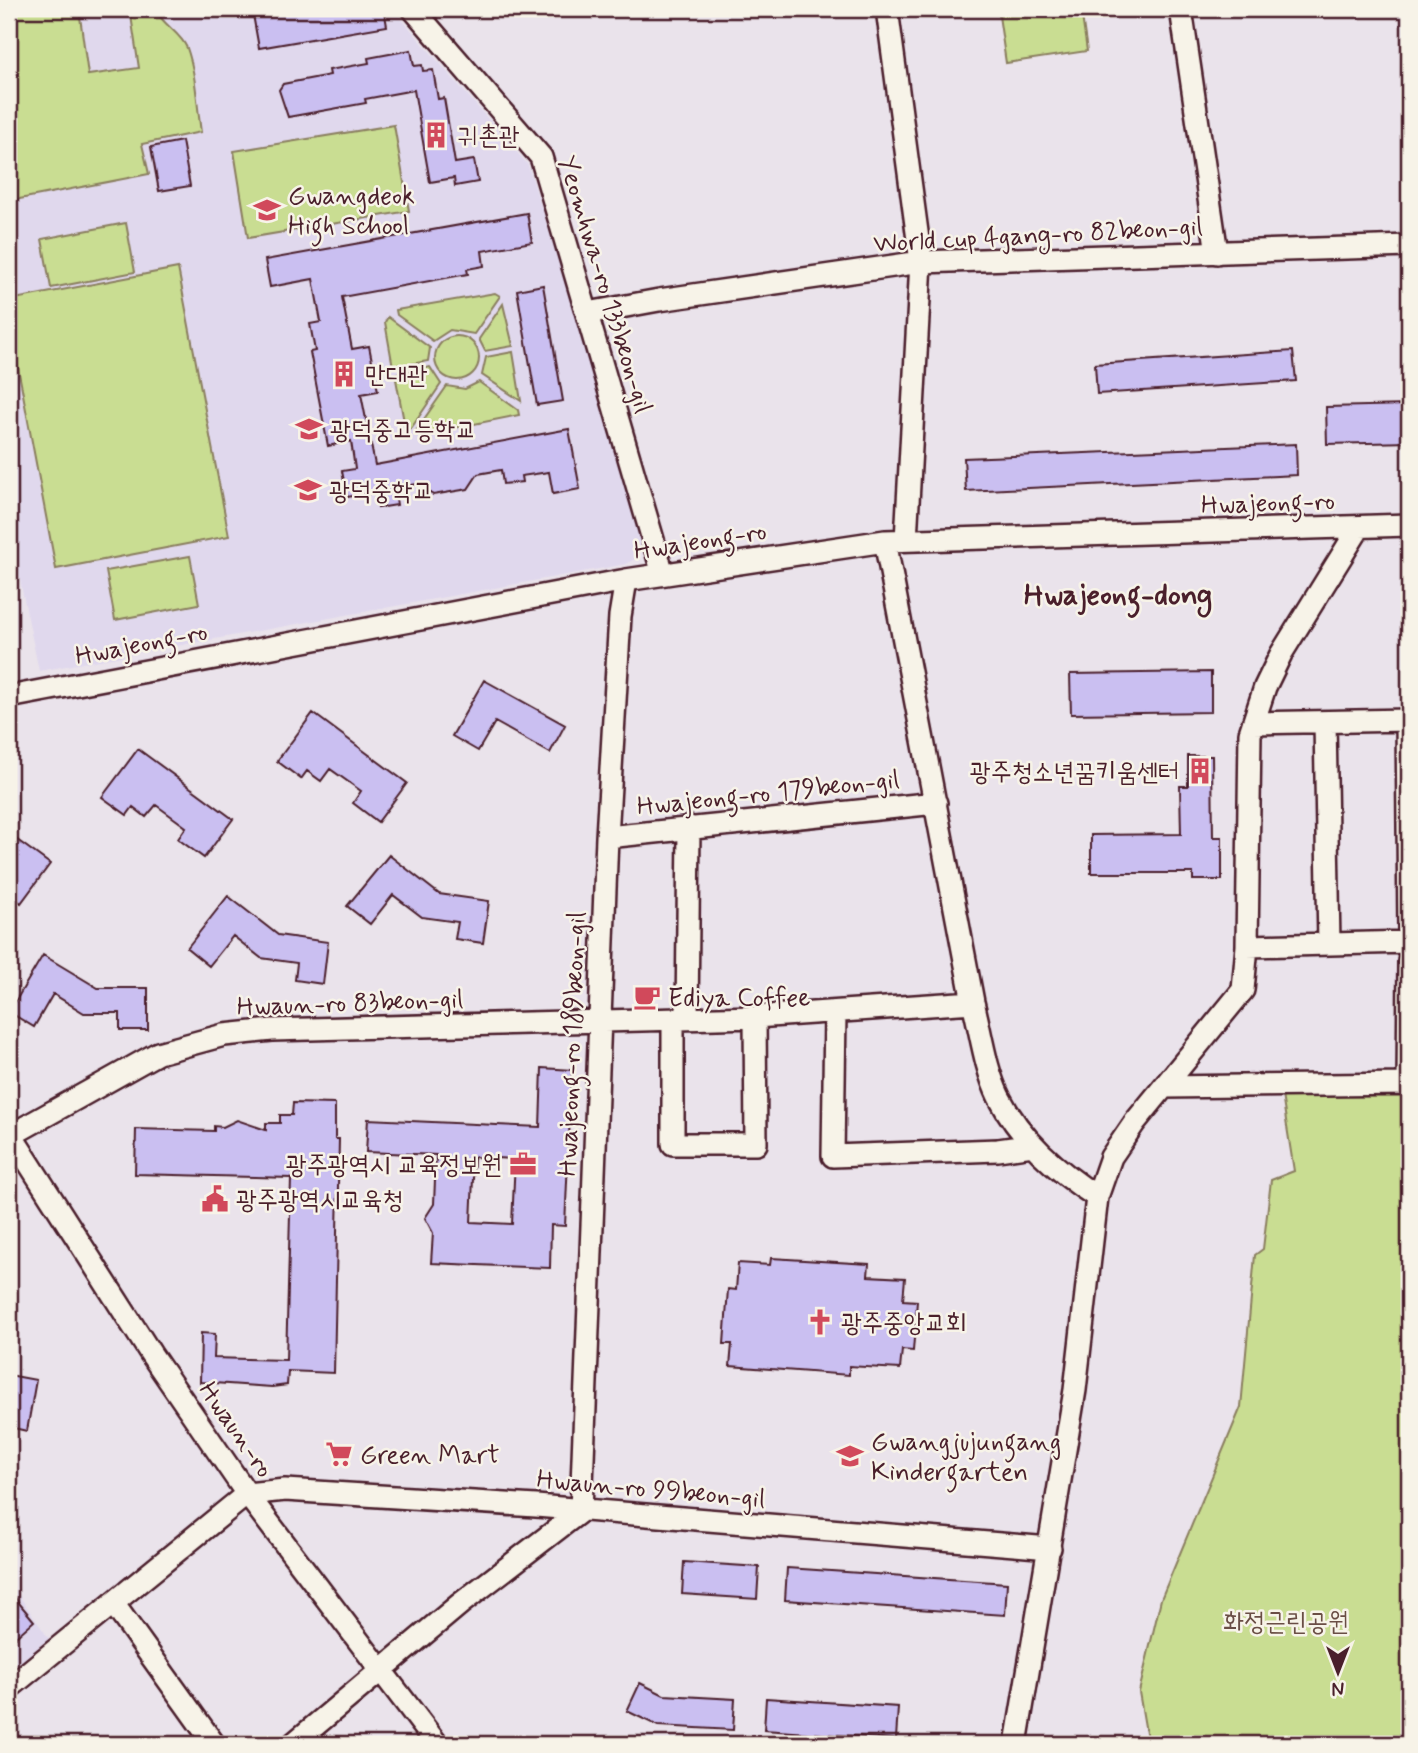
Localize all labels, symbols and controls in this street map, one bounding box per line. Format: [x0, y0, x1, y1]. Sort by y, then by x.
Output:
building icon: 귀촌관 [421, 120, 451, 150]
place label: 귀촌관 [457, 120, 520, 154]
street label: Yeomhwa-ro 133beon-gil [549, 152, 659, 417]
place label: Gwangdeok High School [288, 180, 415, 247]
school or university icon: Gwangdeok High School [252, 195, 282, 225]
street label: World cup 4gang-ro 82beon-gil [872, 210, 1204, 264]
building icon: 만대관 [329, 359, 359, 389]
place label: 만대관 [365, 359, 428, 393]
school or university icon: 광덕중고등학교 [294, 414, 324, 444]
place label: 광덕중고등학교 [330, 414, 476, 448]
school or university icon: 광덕중학교 [293, 475, 323, 505]
place label: 광덕중학교 [329, 475, 434, 509]
street label: Hwajeong-ro [1201, 485, 1336, 526]
street label: Hwajeong-ro [631, 515, 770, 572]
district label: Hwajeong-dong [1024, 576, 1212, 619]
street label: Hwajeong-ro [72, 615, 211, 677]
place label: 광주청소년꿈키움센터 [970, 756, 1179, 790]
building icon: 광주청소년꿈키움센터 [1185, 756, 1215, 786]
street label: Hwajeong-ro 179beon-gil [635, 763, 902, 828]
street label: Hwajeong-ro 189beon-gil [551, 911, 598, 1177]
cafe icon: Ediya Coffee [632, 982, 662, 1012]
place label: Ediya Coffee [668, 982, 810, 1016]
street label: Hwaun-ro 83beon-gil [236, 983, 464, 1025]
place label: 광주광역시 교육정보원 [286, 1149, 502, 1183]
office icon: 광주광역시 교육정보원 [508, 1149, 538, 1179]
public building icon: 광주광역시교육청 [200, 1184, 230, 1214]
place label: 광주광역시교육청 [236, 1184, 403, 1218]
church icon: 광주중앙교회 [805, 1307, 835, 1337]
place label: 광주중앙교회 [841, 1307, 967, 1341]
street label: Hwaun-ro [190, 1375, 281, 1485]
place label: Gwangjujungang Kindergarten [871, 1426, 1061, 1493]
supermarket icon: Green Mart [324, 1439, 354, 1469]
place label: Green Mart [360, 1439, 500, 1473]
school or university icon: Gwangjujungang Kindergarten [835, 1441, 865, 1471]
street label: Hwaun-ro 99beon-gil [535, 1463, 767, 1517]
park label: 화정근린공원 [1223, 1606, 1349, 1640]
north arrow [1302, 1638, 1372, 1708]
text: N [1332, 1675, 1344, 1700]

